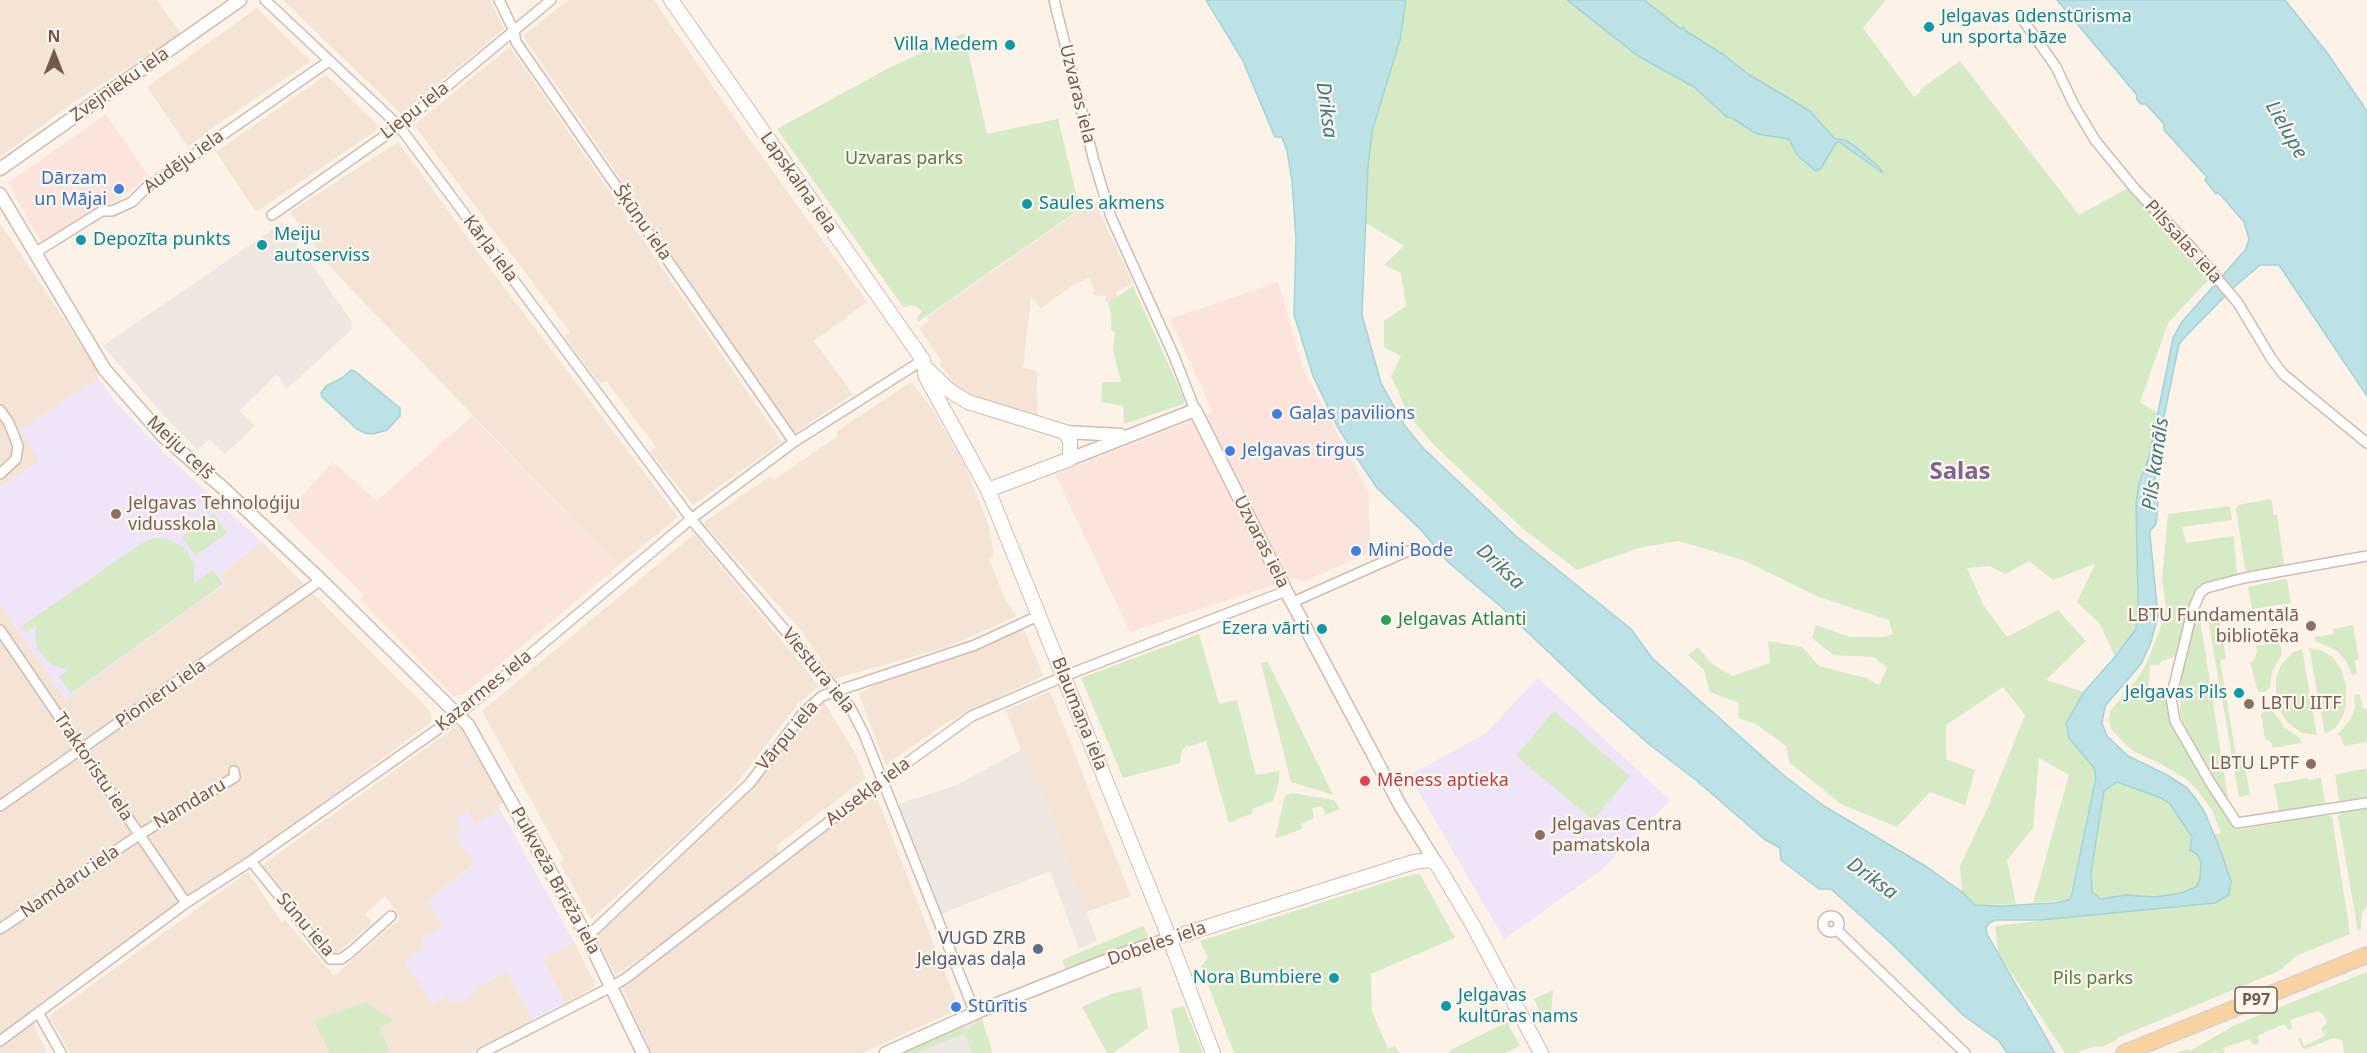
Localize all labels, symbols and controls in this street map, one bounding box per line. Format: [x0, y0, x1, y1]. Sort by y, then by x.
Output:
place label: Jelgavas ūdenstūrisma un sporta bāze [1941, 6, 2132, 48]
marker: Jelgavas ūdenstūrisma un sporta bāze [1922, 20, 1936, 34]
north arrow [24, 24, 84, 84]
text: N [47, 25, 61, 47]
place label: Villa Medem [894, 34, 998, 56]
marker: Villa Medem [1003, 38, 1017, 52]
street label: Uzvaras iela [1054, 42, 1100, 146]
street label: Zvejnieku iela [67, 43, 173, 127]
street label: Liepu iela [377, 78, 453, 144]
water label: Driksa [1310, 80, 1342, 140]
water label: Lielupe [2260, 97, 2312, 163]
street label: Audēju iela [140, 126, 228, 198]
street label: Lapskalna iela [755, 128, 841, 238]
park label: Uzvaras parks [845, 148, 963, 170]
place label: Dārzam un Mājai [34, 168, 107, 210]
street label: Šķūņu iela [608, 181, 676, 265]
marker: Dārzam un Mājai [112, 182, 126, 196]
place label: Saules akmens [1039, 193, 1165, 215]
street label: Pilssalas iela [2140, 196, 2226, 288]
marker: Saules akmens [1020, 197, 1034, 211]
street label: Kārļa iela [458, 211, 522, 287]
place label: Meiju autoserviss [274, 224, 370, 266]
place label: Depozīta punkts [93, 229, 231, 251]
marker: Depozīta punkts [74, 233, 88, 247]
marker: Meiju autoserviss [255, 238, 269, 252]
place label: Gaļas pavilions [1289, 403, 1415, 425]
marker: Gaļas pavilions [1270, 407, 1284, 421]
street label: Meiju ceļš [142, 412, 218, 484]
water label: Pils kanāls [2138, 416, 2174, 512]
place label: Jelgavas tirgus [1242, 440, 1365, 462]
marker: Jelgavas tirgus [1223, 444, 1237, 458]
district label: Salas [1929, 458, 1991, 486]
street label: Uzvaras iela [1228, 492, 1294, 592]
place label: Jelgavas Tehnoloģiju vidusskola [128, 493, 300, 536]
marker: Jelgavas Tehnoloģiju vidusskola [109, 507, 123, 521]
water label: Driksa [1471, 539, 1529, 595]
place label: Mini Bode [1368, 540, 1453, 562]
marker: Mini Bode [1349, 544, 1363, 558]
place label: LBTU Fundamentālā bibliotēka [2128, 605, 2299, 648]
place label: Jelgavas Atlanti [1398, 609, 1526, 631]
marker: Jelgavas Atlanti [1379, 613, 1393, 627]
place label: Ezera vārti [1222, 618, 1310, 640]
marker: LBTU Fundamentālā bibliotēka [2304, 619, 2318, 633]
marker: Ezera vārti [1315, 622, 1329, 636]
street label: Viestura iela [777, 624, 859, 718]
street label: Kazarmes iela [432, 646, 536, 736]
street label: Blaumaņa iela [1047, 654, 1111, 774]
street label: Pionieru iela [112, 655, 210, 733]
place label: Jelgavas Pils [2125, 682, 2227, 704]
marker: Jelgavas Pils [2232, 686, 2246, 700]
place label: LBTU IITF [2261, 693, 2342, 715]
street label: Vārpu iela [753, 697, 823, 775]
marker: LBTU IITF [2242, 697, 2256, 711]
street label: Traktoristu iela [49, 709, 137, 825]
street label: Ausekļa iela [822, 753, 914, 831]
place label: LBTU LPTF [2210, 753, 2299, 775]
marker: LBTU LPTF [2304, 757, 2318, 771]
place label: Mēness aptieka [1377, 770, 1509, 792]
street label: Namdaru [150, 774, 230, 834]
marker: Mēness aptieka [1358, 774, 1372, 788]
street label: Pulkveža Brieža iela [506, 804, 604, 958]
place label: Jelgavas Centra pamatskola [1552, 814, 1682, 856]
marker: Jelgavas Centra pamatskola [1533, 828, 1547, 842]
street label: Namdaru iela [16, 841, 124, 923]
water label: Driksa [1842, 853, 1902, 905]
street label: Sūnu iela [271, 889, 339, 961]
street label: Dobeles iela [1105, 917, 1209, 971]
place label: VUGD ZRB Jelgavas daļa [917, 928, 1026, 970]
marker: VUGD ZRB Jelgavas daļa [1031, 942, 1045, 956]
place label: Nora Bumbiere [1193, 967, 1322, 989]
park label: Pils parks [2053, 968, 2133, 990]
marker: Nora Bumbiere [1327, 971, 1341, 985]
place label: Jelgavas kultūras nams [1458, 985, 1578, 1028]
road number: P97 [2235, 987, 2277, 1013]
place label: Stūrītis [968, 996, 1027, 1018]
marker: Jelgavas kultūras nams [1439, 999, 1453, 1013]
marker: Stūrītis [949, 1000, 963, 1014]

